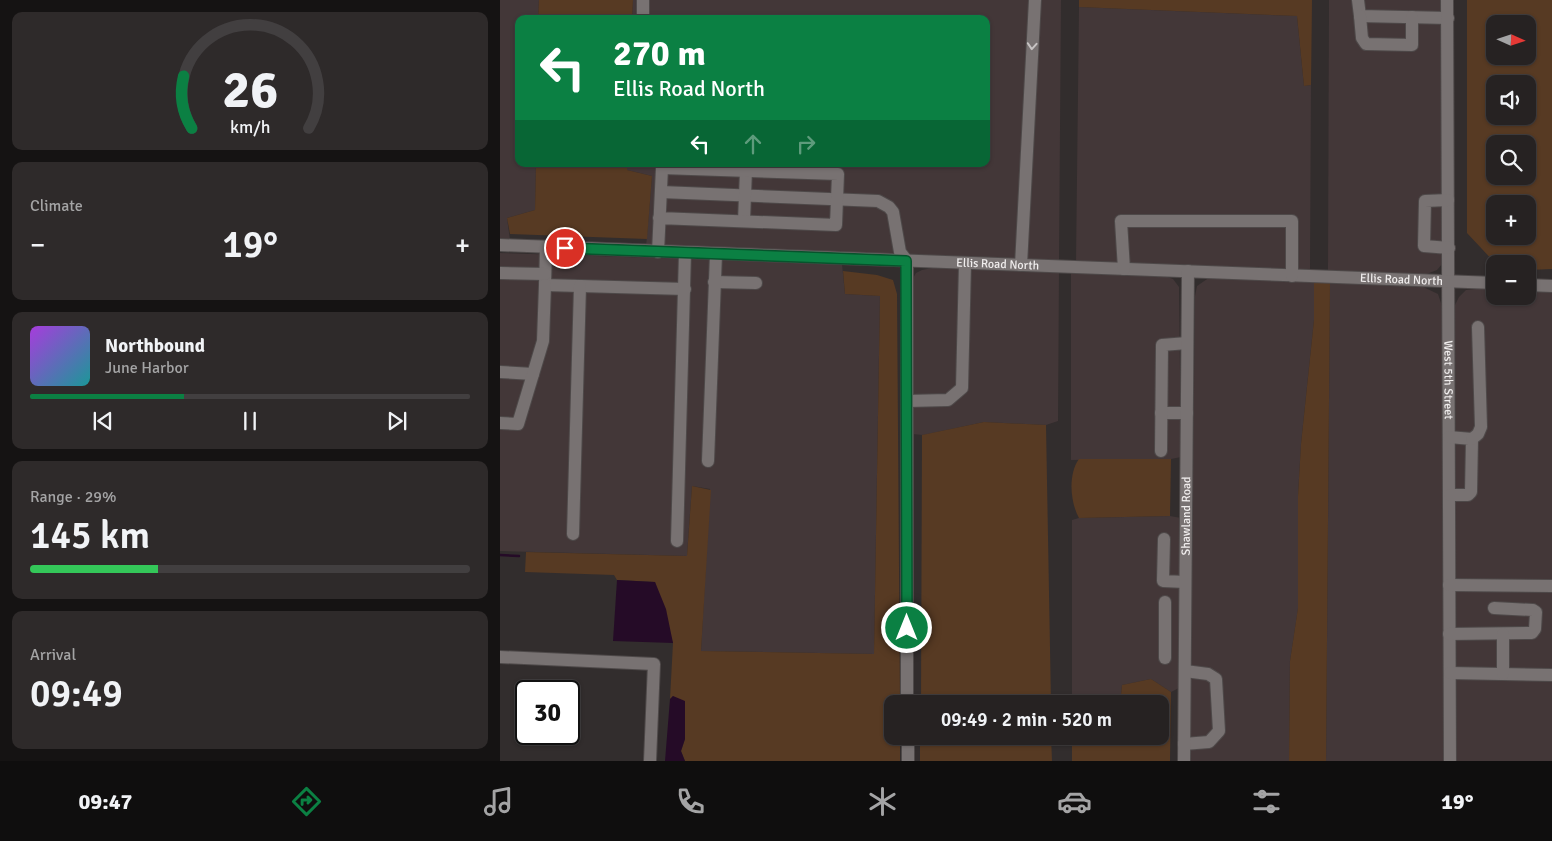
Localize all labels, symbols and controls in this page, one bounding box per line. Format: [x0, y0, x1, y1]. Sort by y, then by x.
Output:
north arrow [1486, 15, 1536, 65]
map controls [1486, 15, 1536, 305]
text: 270 m [613, 32, 706, 75]
icon: left [530, 35, 595, 100]
one-way arrow [1027, 43, 1038, 51]
text: 26 [222, 58, 278, 122]
text: Ellis Road North [613, 75, 765, 102]
button: sound [1486, 75, 1536, 125]
text: km/h [230, 116, 270, 138]
icon: left [686, 130, 714, 158]
icon: ahead [739, 130, 767, 158]
icon: right [792, 130, 820, 158]
button: search [1486, 135, 1536, 185]
button: + [1486, 195, 1536, 245]
text: Climate [30, 196, 83, 216]
text: 19° [222, 221, 278, 268]
pin [544, 227, 586, 269]
text: − [30, 228, 45, 262]
text: + [455, 228, 470, 262]
icon: arrive [551, 234, 579, 262]
street label: Ellis Road North [956, 255, 1039, 273]
button: − [1486, 255, 1536, 305]
street label: Ellis Road North [1360, 270, 1443, 289]
text: Northbound [105, 334, 205, 358]
street label: West 5th Street [1441, 340, 1456, 420]
text: June Harbor [105, 358, 189, 378]
icon: previous [89, 407, 117, 435]
icon: pause [236, 407, 264, 435]
icon: next [383, 407, 411, 435]
street label: Shawland Road [1178, 477, 1194, 555]
text: Range · 29% [30, 487, 116, 507]
text: 145 km [30, 512, 150, 559]
position arrow [880, 601, 932, 653]
text: Arrival [30, 645, 76, 665]
text: 09:49 [30, 670, 123, 717]
speed limit sign: 30 [515, 680, 580, 745]
text: 09:49 · 2 min · 520 m [941, 708, 1112, 732]
icon: directions [289, 784, 324, 819]
icon: music [481, 784, 516, 819]
icon: phone [673, 784, 708, 819]
icon: climate [865, 784, 900, 819]
icon: car [1057, 784, 1092, 819]
icon: filters [1249, 784, 1284, 819]
text: 09:47 [78, 788, 132, 815]
text: 19° [1441, 788, 1473, 815]

